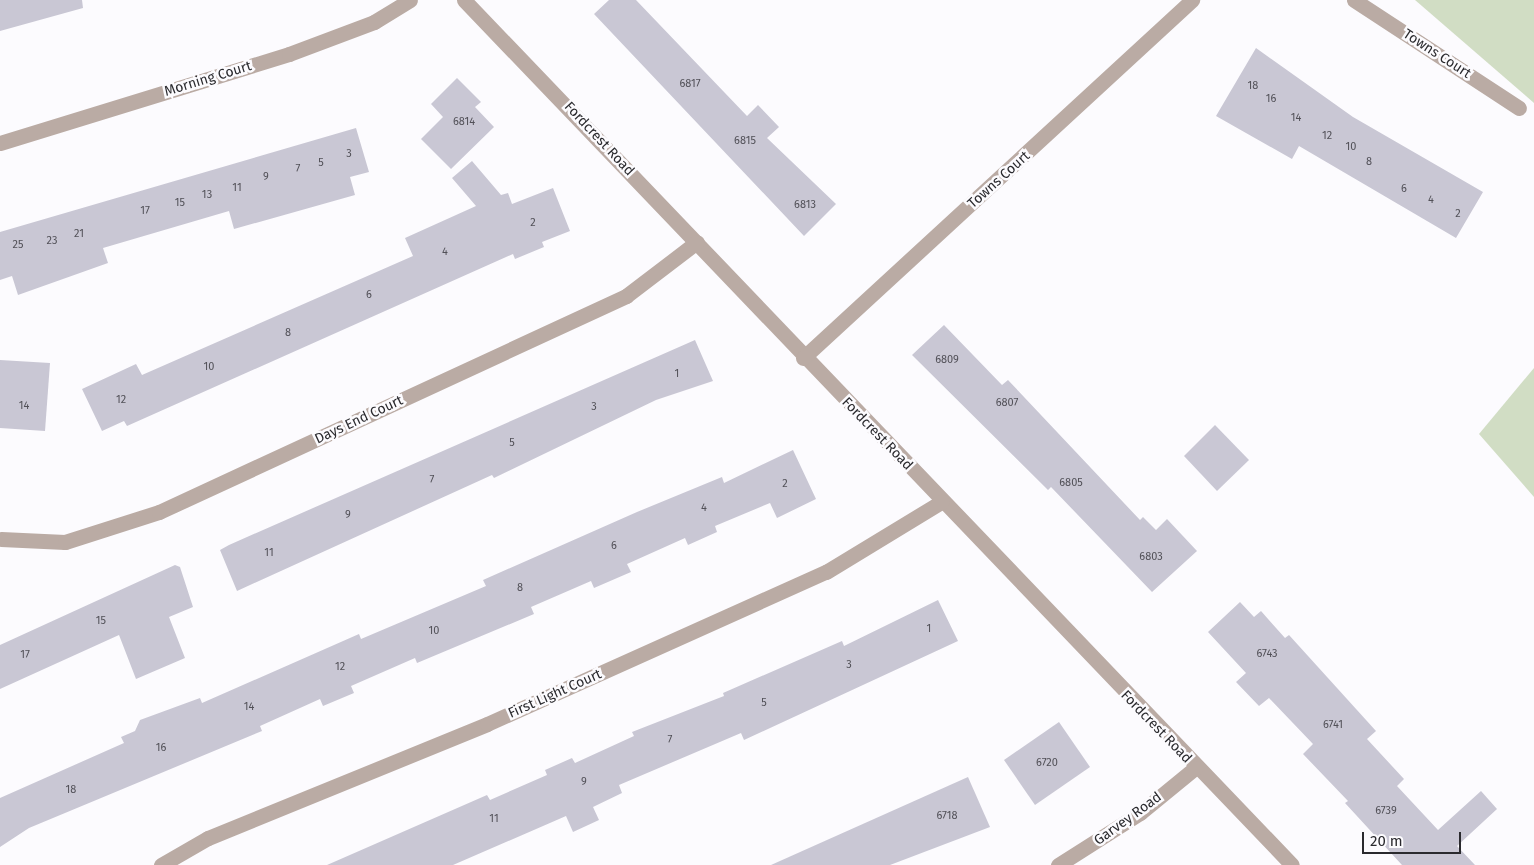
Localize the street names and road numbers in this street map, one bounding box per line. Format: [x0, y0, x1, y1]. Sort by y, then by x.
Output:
street label: Towns Court [1400, 26, 1474, 82]
street label: Morning Court [162, 58, 254, 100]
street label: Fordcrest Road [561, 99, 637, 179]
street label: Towns Court [965, 148, 1033, 212]
street label: Days End Court [312, 392, 406, 448]
street label: Fordcrest Road [838, 394, 916, 474]
street label: First Light Court [506, 666, 604, 722]
street label: Fordcrest Road [1117, 687, 1195, 767]
street label: Garvey Road [1091, 789, 1165, 849]

